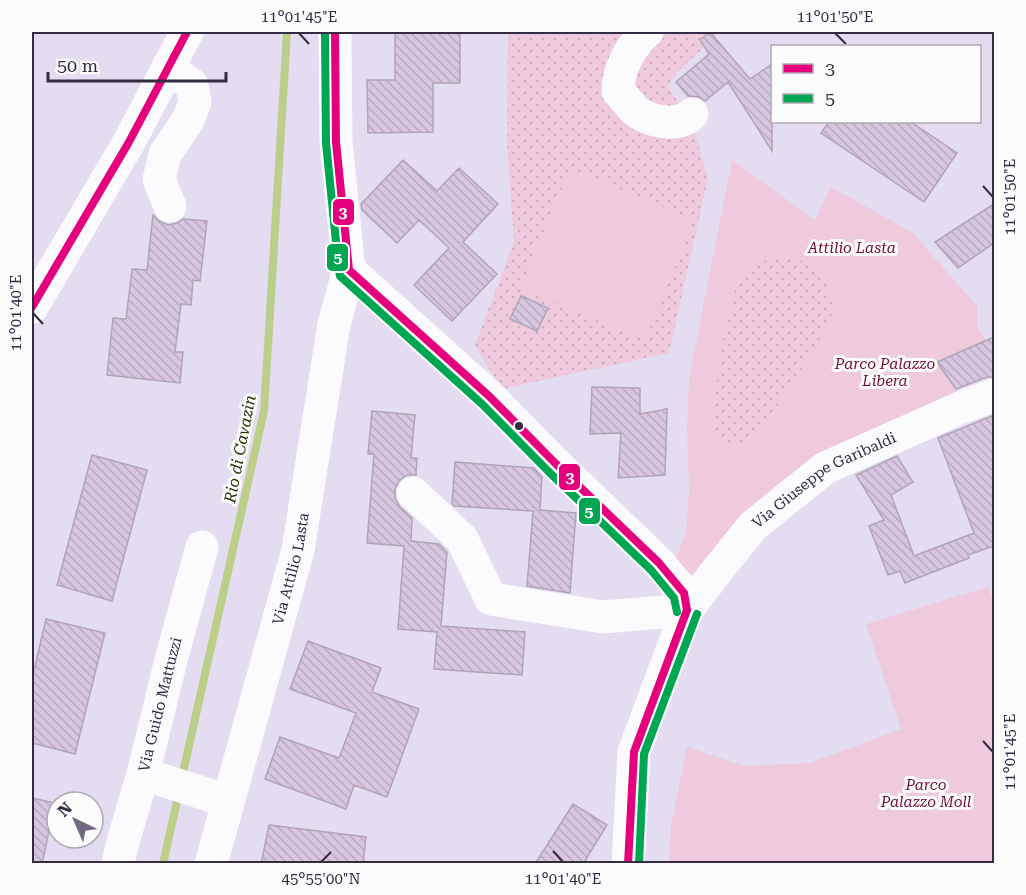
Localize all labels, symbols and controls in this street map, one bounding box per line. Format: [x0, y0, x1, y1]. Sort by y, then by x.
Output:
text: 11°01'45"E [261, 8, 337, 26]
text: 11°01'50"E [797, 8, 873, 26]
scale bar [48, 45, 226, 83]
legend [771, 45, 981, 123]
text: 50 m [57, 55, 98, 76]
text: 3 [825, 58, 835, 79]
text: 5 [825, 88, 835, 109]
text: 11°01'50"E [1001, 159, 1019, 235]
line badge: 3 [332, 198, 355, 226]
text: 3 [339, 203, 348, 222]
park label: Attilio Lasta [807, 239, 896, 257]
line badge: 5 [326, 243, 349, 272]
text: 5 [334, 248, 343, 267]
text: 11°01'40"E [7, 275, 25, 351]
park label: Parco Palazzo Libera [834, 355, 935, 390]
water label: Rio di Cavazin [220, 393, 260, 506]
unlabelled marker [513, 420, 525, 432]
street label: Via Giuseppe Garibaldi [749, 428, 899, 532]
line badge: 3 [558, 463, 581, 491]
text: 3 [566, 468, 575, 487]
line badge: 5 [578, 497, 601, 525]
text: 5 [585, 502, 594, 521]
street label: Via Attilio Lasta [269, 512, 313, 627]
street label: Via Guido Mattuzzi [135, 635, 186, 774]
text: 11°01'45"E [1001, 714, 1019, 790]
park label: Parco Palazzo Moll [880, 776, 972, 811]
north arrow [45, 790, 105, 850]
text: N [54, 798, 76, 821]
text: 45°55'00"N [281, 870, 361, 888]
text: 11°01'40"E [525, 870, 601, 888]

